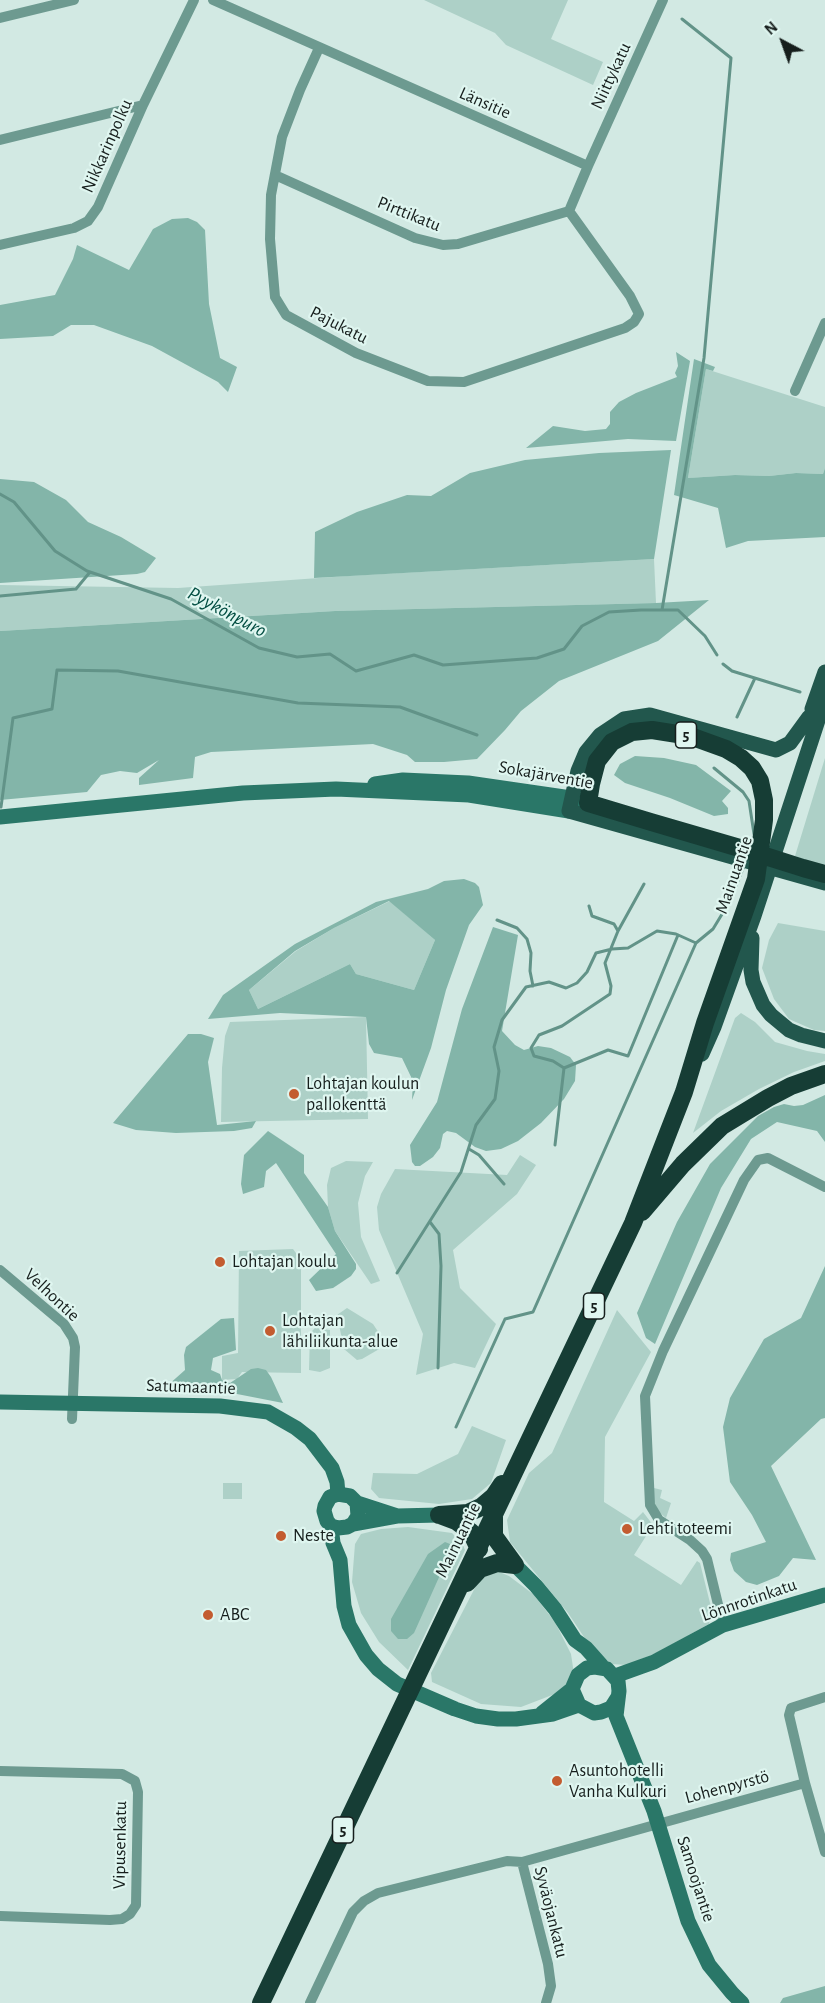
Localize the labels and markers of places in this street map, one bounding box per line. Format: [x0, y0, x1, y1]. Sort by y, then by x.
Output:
place label: Lohtajan koulun pallokenttä [306, 1073, 419, 1116]
marker: Lohtajan koulun pallokenttä [287, 1087, 301, 1101]
place label: Lohtajan koulu [232, 1251, 336, 1273]
marker: Lohtajan koulu [213, 1255, 227, 1269]
place label: Lohtajan lähiliikunta-alue [282, 1310, 398, 1352]
marker: Lohtajan lähiliikunta-alue [263, 1324, 277, 1338]
place label: Lehti toteemi [639, 1518, 732, 1540]
marker: Lehti toteemi [620, 1522, 634, 1536]
place label: Neste [293, 1525, 334, 1547]
marker: Neste [274, 1529, 288, 1543]
place label: ABC [220, 1604, 249, 1626]
marker: ABC [201, 1608, 215, 1622]
place label: Asuntohotelli Vanha Kulkuri [569, 1760, 667, 1802]
marker: Asuntohotelli Vanha Kulkuri [550, 1774, 564, 1788]

